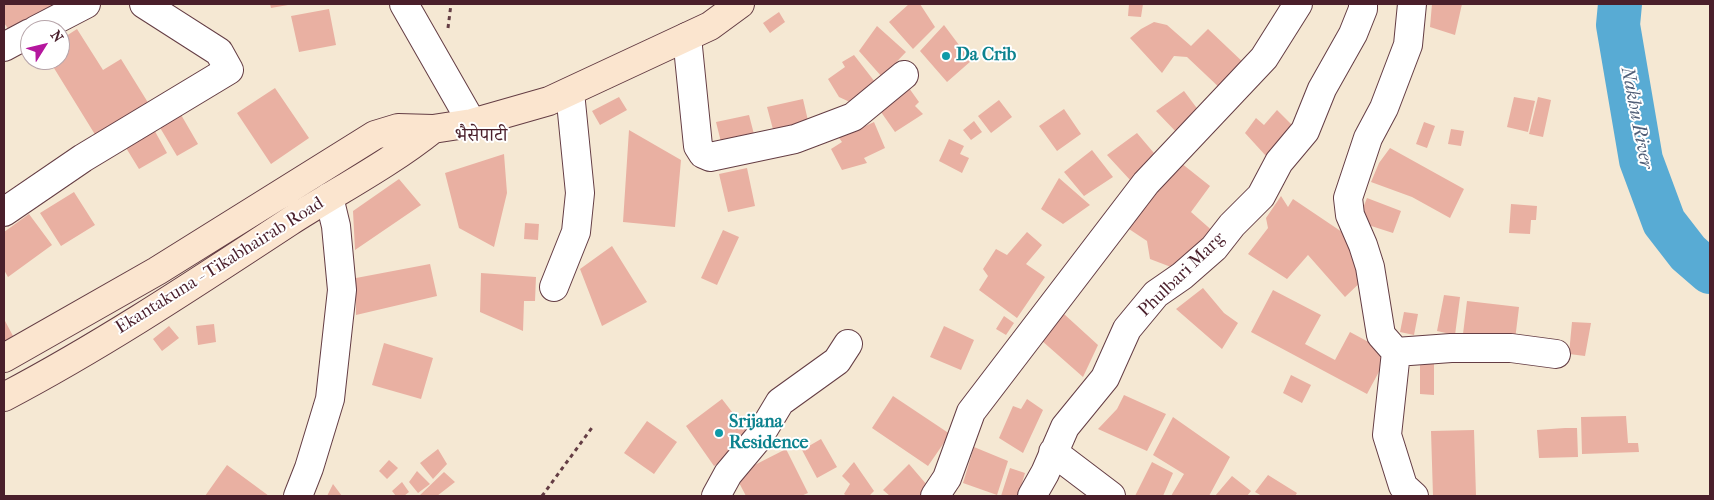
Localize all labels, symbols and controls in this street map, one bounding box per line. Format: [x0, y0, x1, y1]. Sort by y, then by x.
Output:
north arrow [20, 20, 70, 70]
text: N [47, 27, 67, 46]
place label: Da Crib [956, 45, 1016, 67]
marker: Da Crib [940, 50, 952, 62]
water label: Nakhu River [1615, 65, 1657, 171]
district label: भैसेपाटी [455, 125, 507, 147]
street label: Ekantakuna - Tikabhairab Road [112, 193, 328, 339]
street label: Phulbari Marg [1134, 228, 1230, 322]
place label: Srijana Residence [729, 412, 808, 454]
marker: Srijana Residence [713, 427, 725, 439]

